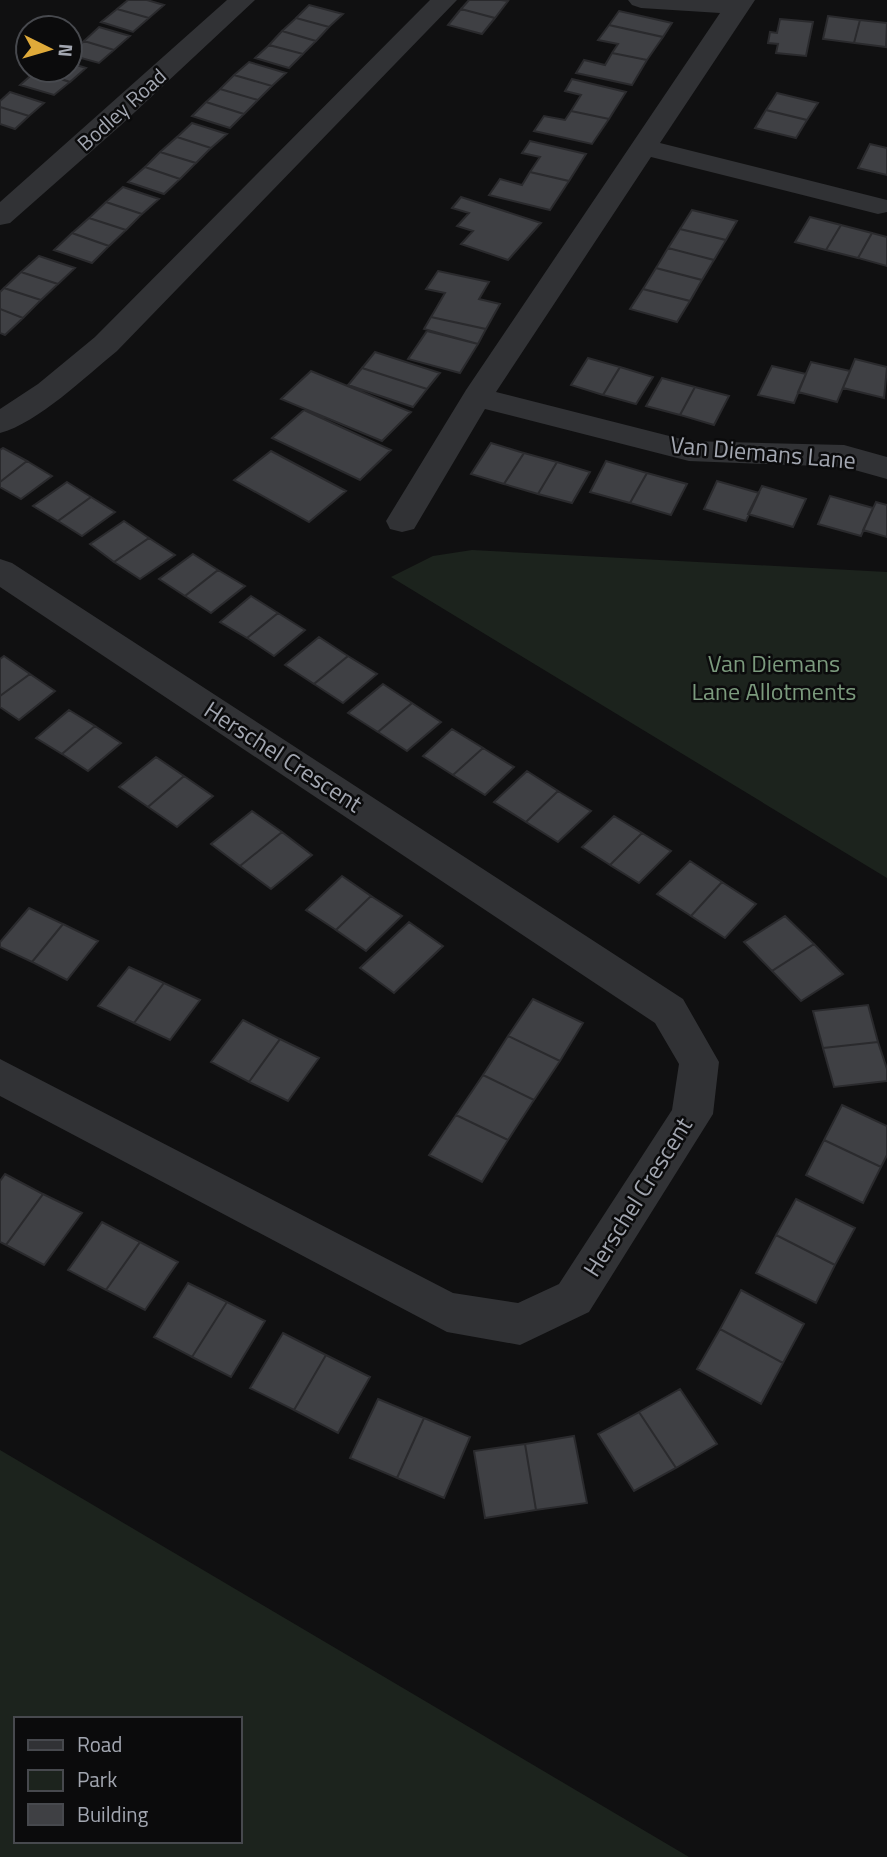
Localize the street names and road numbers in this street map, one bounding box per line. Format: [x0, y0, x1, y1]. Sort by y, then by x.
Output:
street label: Bodley Road [70, 60, 173, 158]
street label: Van Diemans Lane [669, 426, 857, 478]
street label: Herschel Crescent [197, 692, 370, 821]
street label: Herschel Crescent [574, 1109, 701, 1283]

